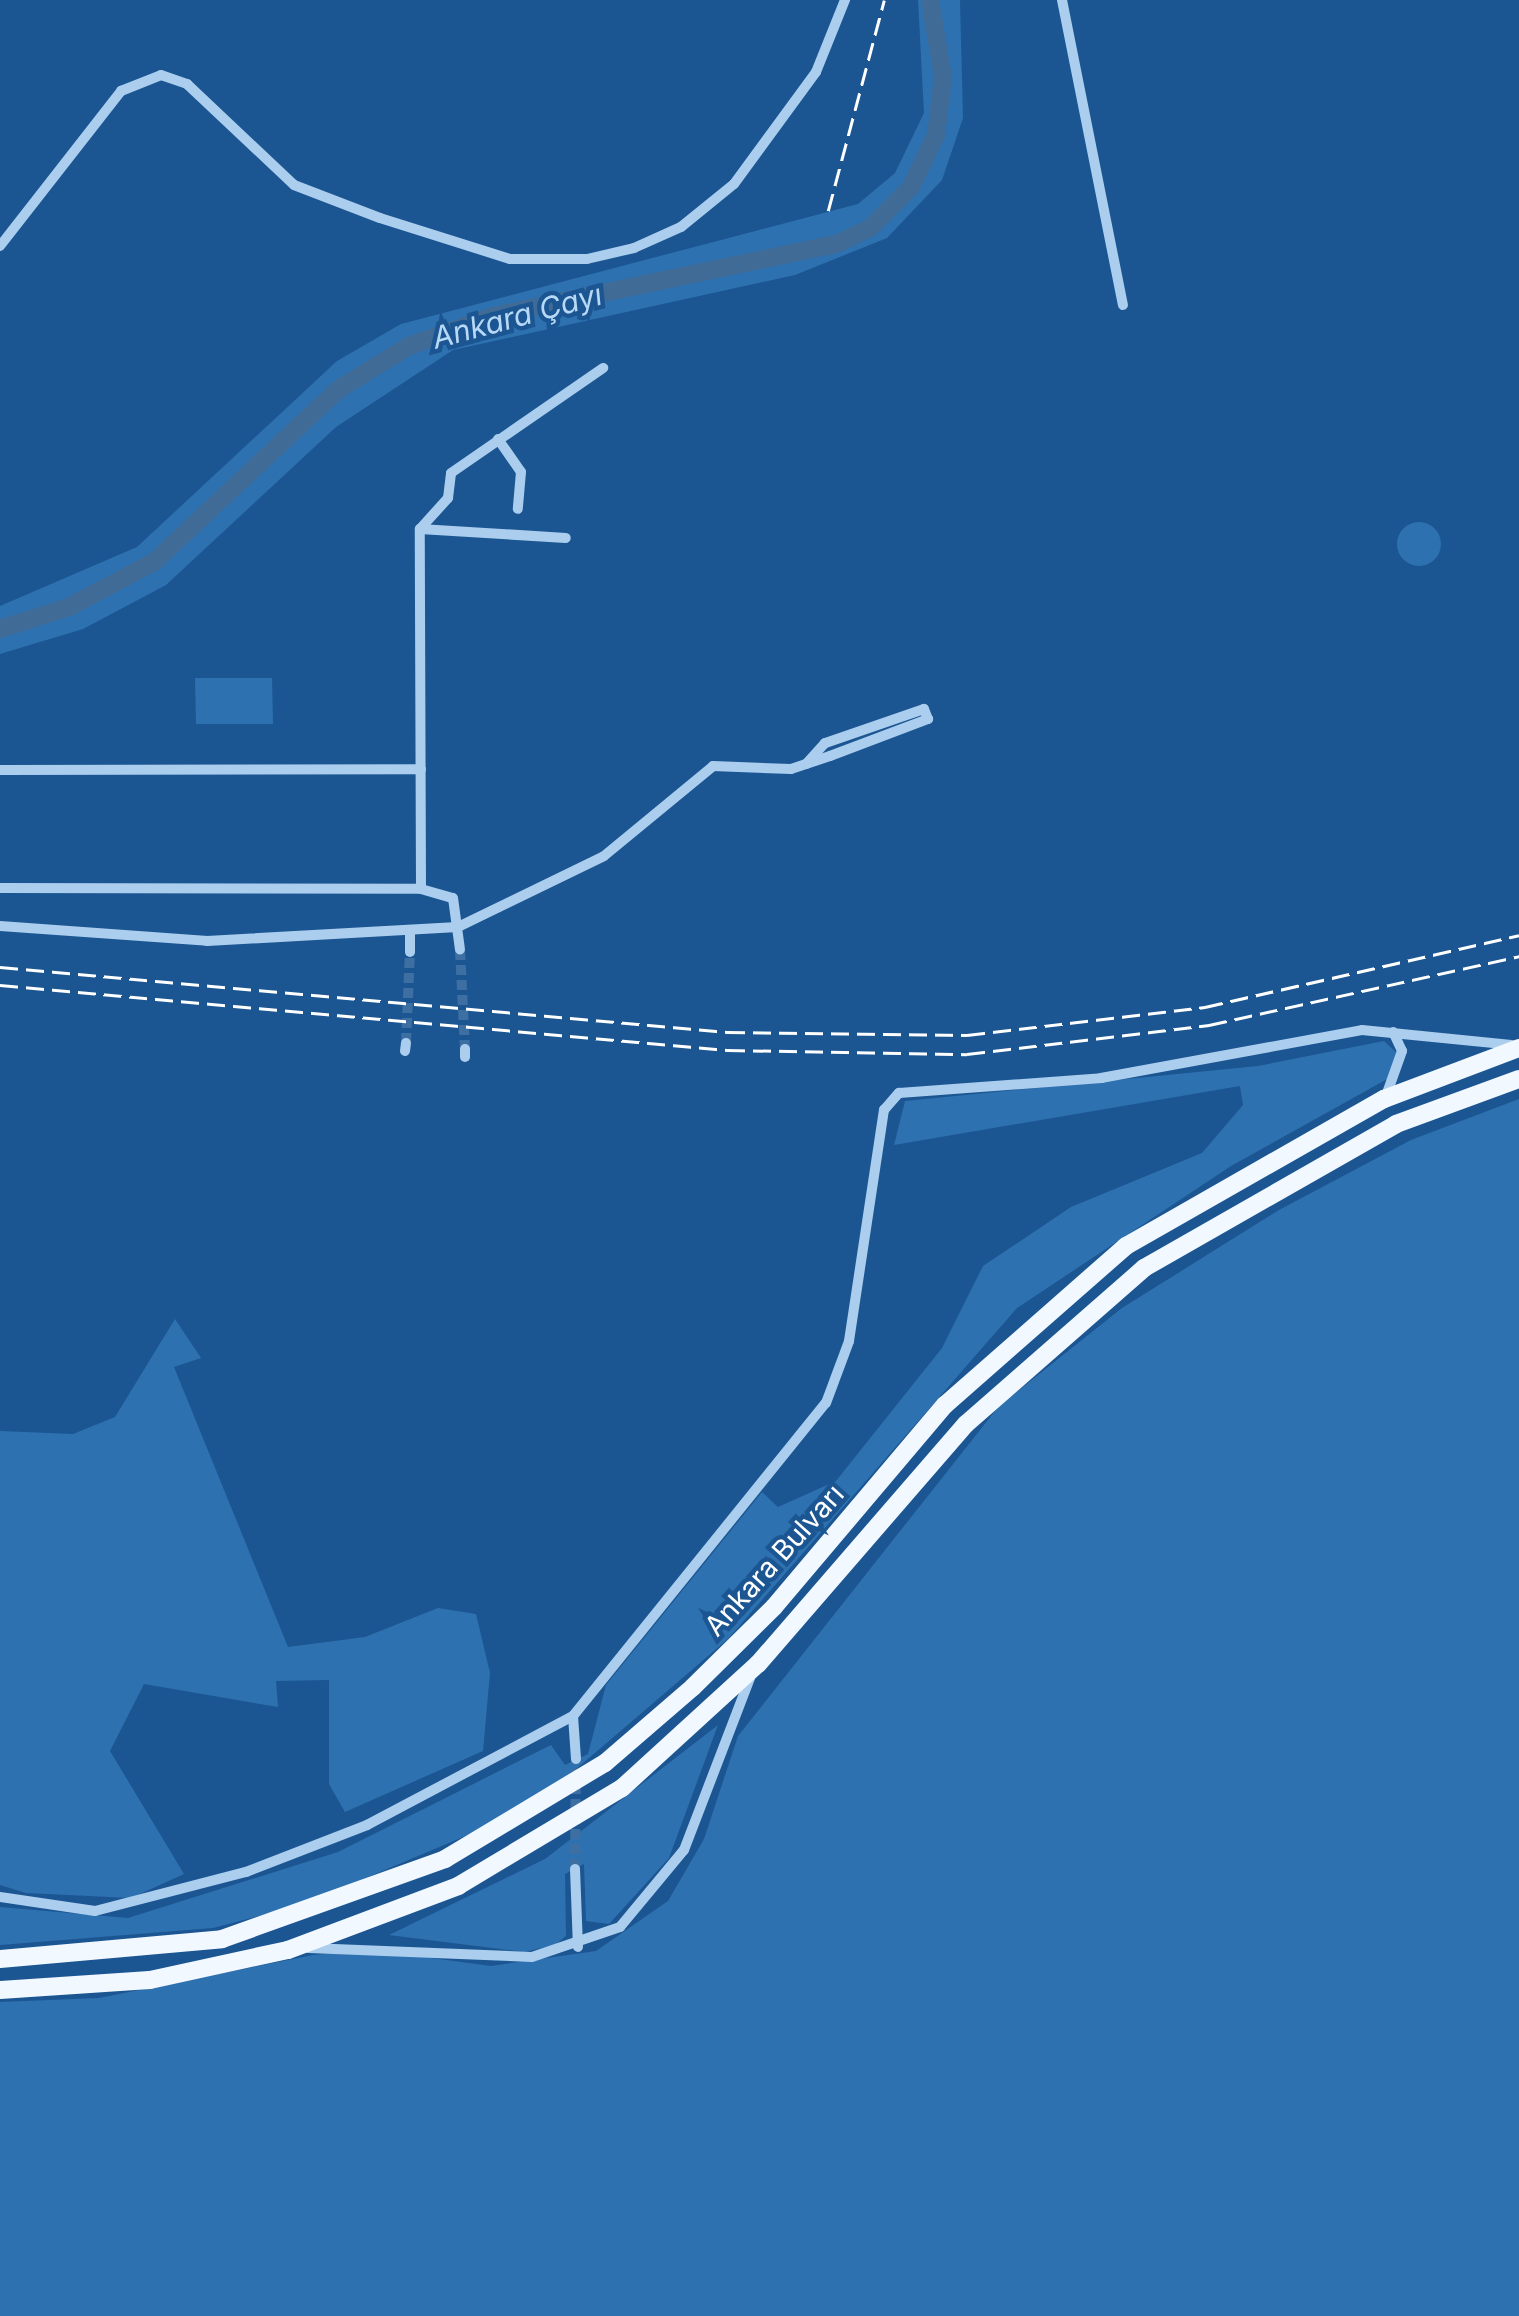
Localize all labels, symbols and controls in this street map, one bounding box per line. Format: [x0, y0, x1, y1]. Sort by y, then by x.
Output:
water label: Ankara Çayı [428, 276, 606, 356]
street label: Ankara Bulvarı [697, 1477, 851, 1643]

